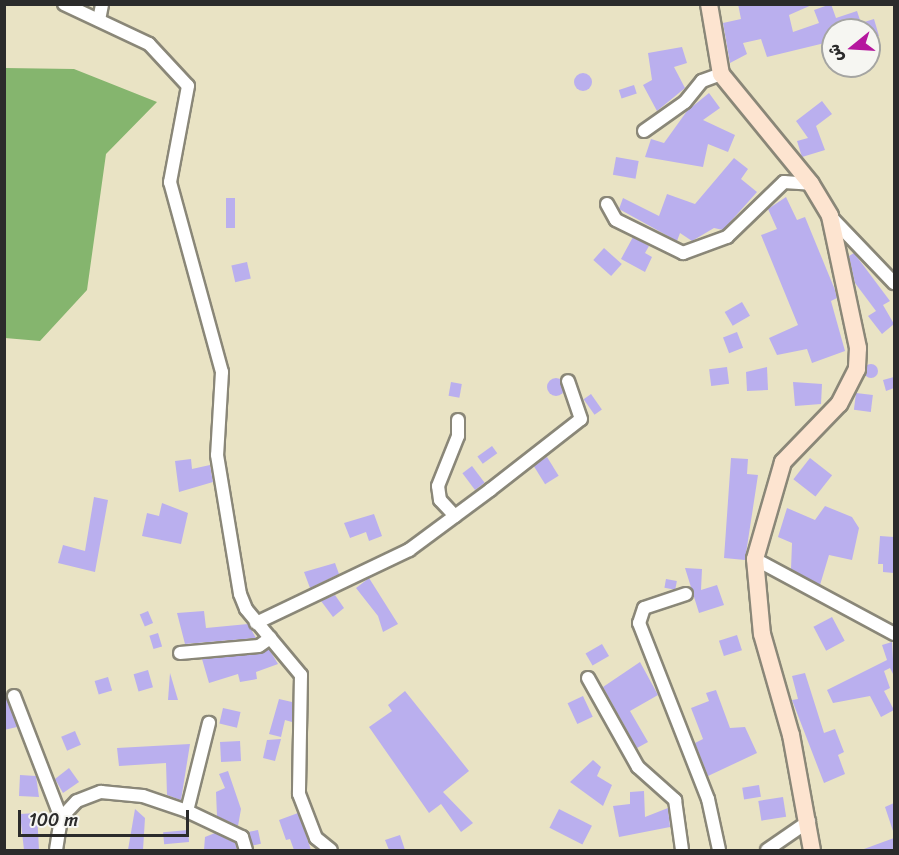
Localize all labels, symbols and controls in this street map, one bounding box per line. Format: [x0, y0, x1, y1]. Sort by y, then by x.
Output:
north arrow [821, 18, 881, 78]
text: ش [819, 40, 852, 66]
scale bar [21, 798, 192, 836]
text: 100 m [29, 804, 78, 836]

